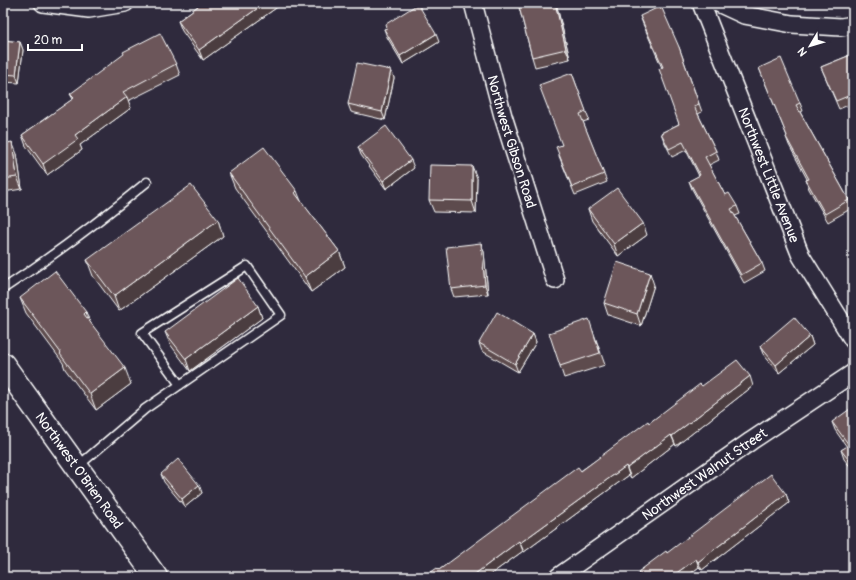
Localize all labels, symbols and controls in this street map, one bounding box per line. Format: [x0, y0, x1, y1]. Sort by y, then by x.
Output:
scale bar [28, 26, 82, 52]
north arrow [790, 26, 830, 66]
text: 20 m [34, 33, 63, 48]
text: N [795, 44, 810, 59]
street label: Northwest Gibson Road [484, 73, 540, 210]
street label: Northwest Little Avenue [735, 105, 803, 245]
street label: Northwest O'Brien Road [32, 409, 127, 532]
street label: Northwest Walnut Street [638, 424, 771, 524]

